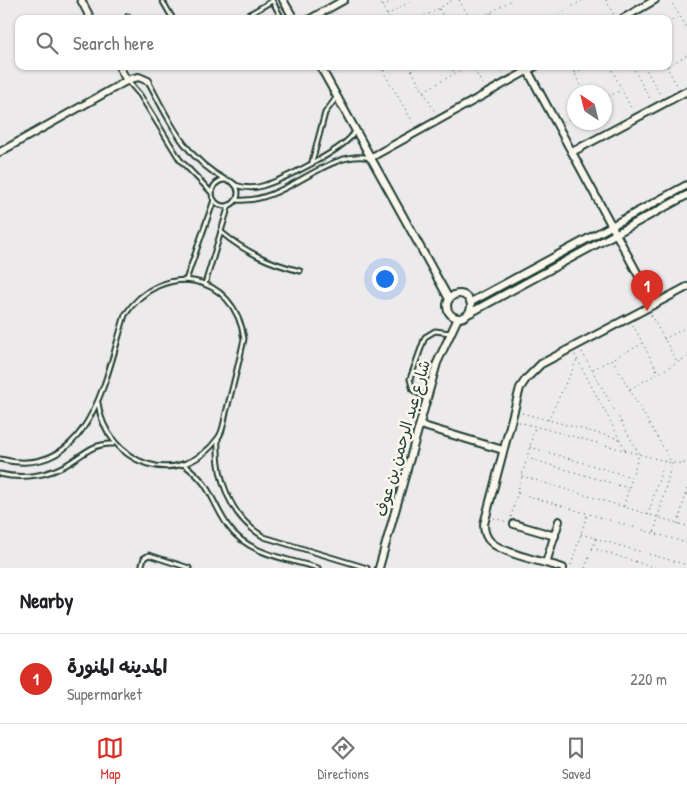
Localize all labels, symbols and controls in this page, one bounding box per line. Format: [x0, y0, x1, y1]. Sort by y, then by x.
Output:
search box [15, 15, 672, 70]
icon: search [33, 29, 61, 57]
text: Search here [73, 30, 154, 56]
north arrow [567, 85, 612, 130]
your location [372, 266, 398, 292]
pin: 1 [631, 270, 663, 311]
street label: شارع عبد الرحمن بن عوف [369, 357, 436, 519]
text: Nearby [20, 586, 73, 615]
text: المدينه المنورة [67, 653, 167, 679]
text: 1 [33, 668, 39, 690]
text: 220 m [630, 668, 667, 690]
text: Supermarket [67, 683, 142, 705]
tab: Map [96, 734, 124, 783]
tab: Directions [317, 734, 369, 783]
tab: Saved [562, 734, 591, 783]

